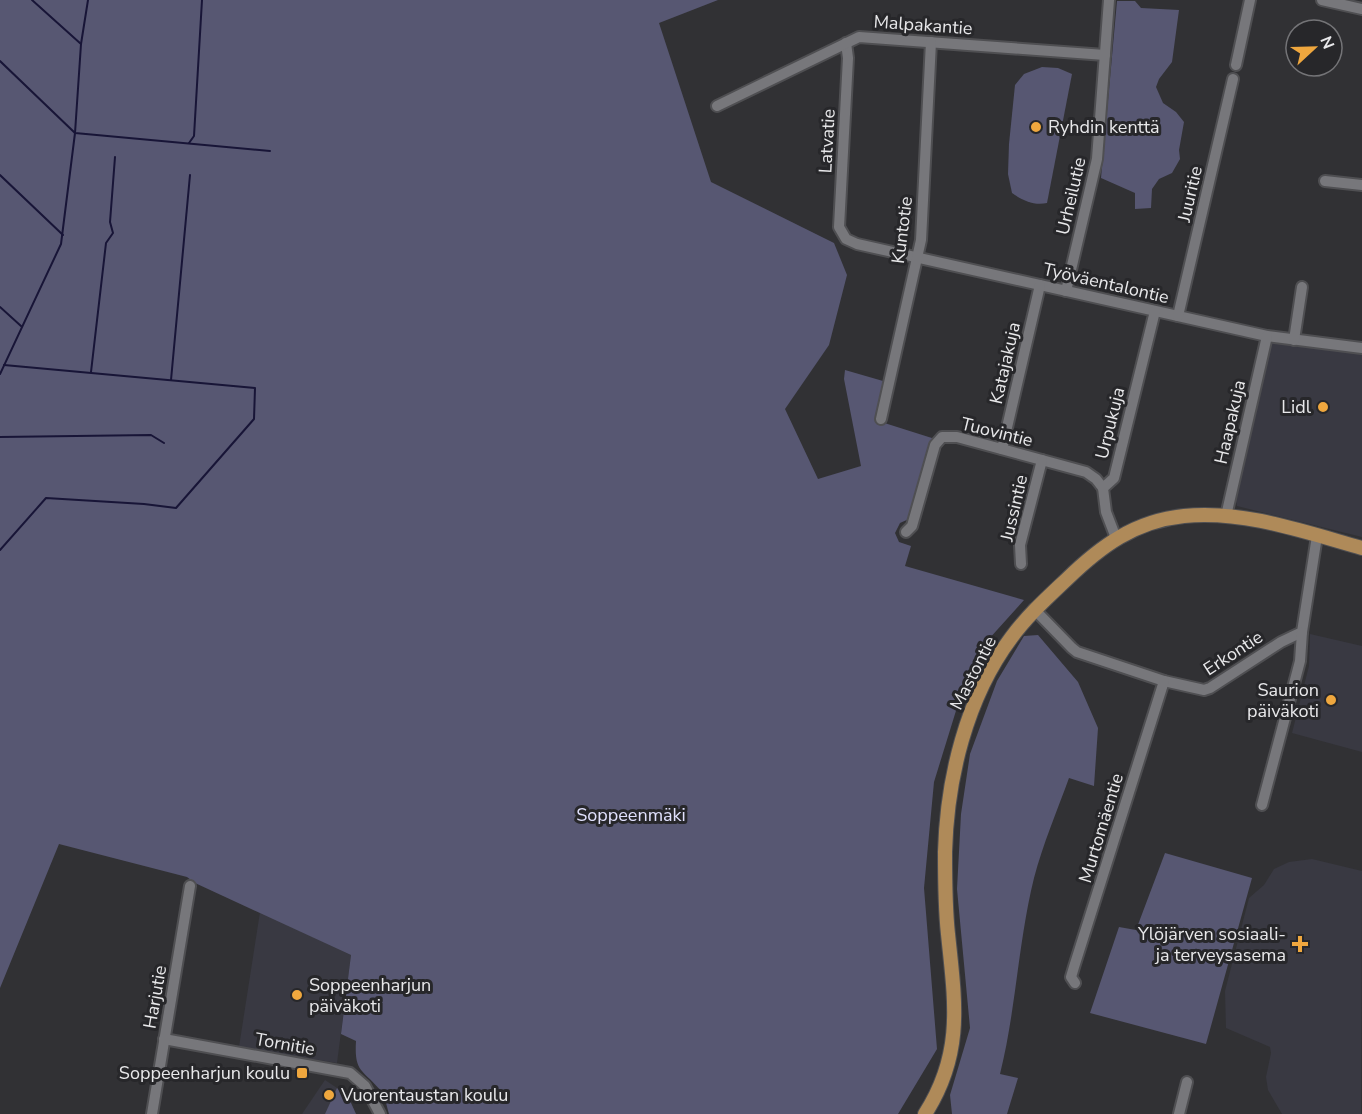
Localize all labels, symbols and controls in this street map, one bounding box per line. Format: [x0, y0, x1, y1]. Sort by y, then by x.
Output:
street label: Malpakantie [873, 10, 973, 40]
north arrow [1284, 18, 1344, 78]
text: N [1315, 33, 1339, 52]
street label: Latvatie [813, 108, 841, 174]
place label: Ryhdin kenttä [1048, 115, 1160, 139]
marker: Ryhdin kenttä [1029, 120, 1043, 134]
street label: Urheilutie [1050, 155, 1092, 237]
street label: Juuritie [1172, 164, 1208, 225]
street label: Kuntotie [886, 195, 918, 265]
street label: Työväentalontie [1041, 257, 1171, 309]
street label: Katajakuja [984, 320, 1026, 406]
street label: Haapakuja [1209, 378, 1251, 466]
street label: Urpukuja [1090, 385, 1130, 461]
place label: Lidl [1281, 395, 1312, 419]
marker: Lidl [1316, 400, 1330, 414]
street label: Tuovintie [959, 411, 1035, 453]
street label: Jussintie [994, 472, 1033, 545]
street label: Erkontie [1199, 625, 1267, 681]
street label: Mastontie [944, 632, 1002, 714]
place label: Saurion päiväkoti [1247, 678, 1319, 723]
marker: Saurion päiväkoti [1324, 693, 1338, 707]
street label: Murtomäentie [1073, 770, 1129, 886]
park label: Soppeenmäki [576, 803, 686, 827]
place label: Ylöjärven sosiaali- ja terveysasema [1137, 922, 1286, 967]
marker: Ylöjärven sosiaali- ja terveysasema [1291, 935, 1309, 953]
street label: Harjutie [138, 963, 172, 1031]
place label: Soppeenharjun päiväkoti [309, 973, 431, 1018]
marker: Soppeenharjun päiväkoti [290, 988, 304, 1002]
street label: Tornitie [253, 1027, 317, 1061]
place label: Soppeenharjun koulu [119, 1061, 290, 1085]
marker: Soppeenharjun koulu [295, 1066, 309, 1080]
place label: Vuorentaustan koulu [340, 1083, 508, 1107]
marker: Vuorentaustan koulu [322, 1088, 336, 1102]

